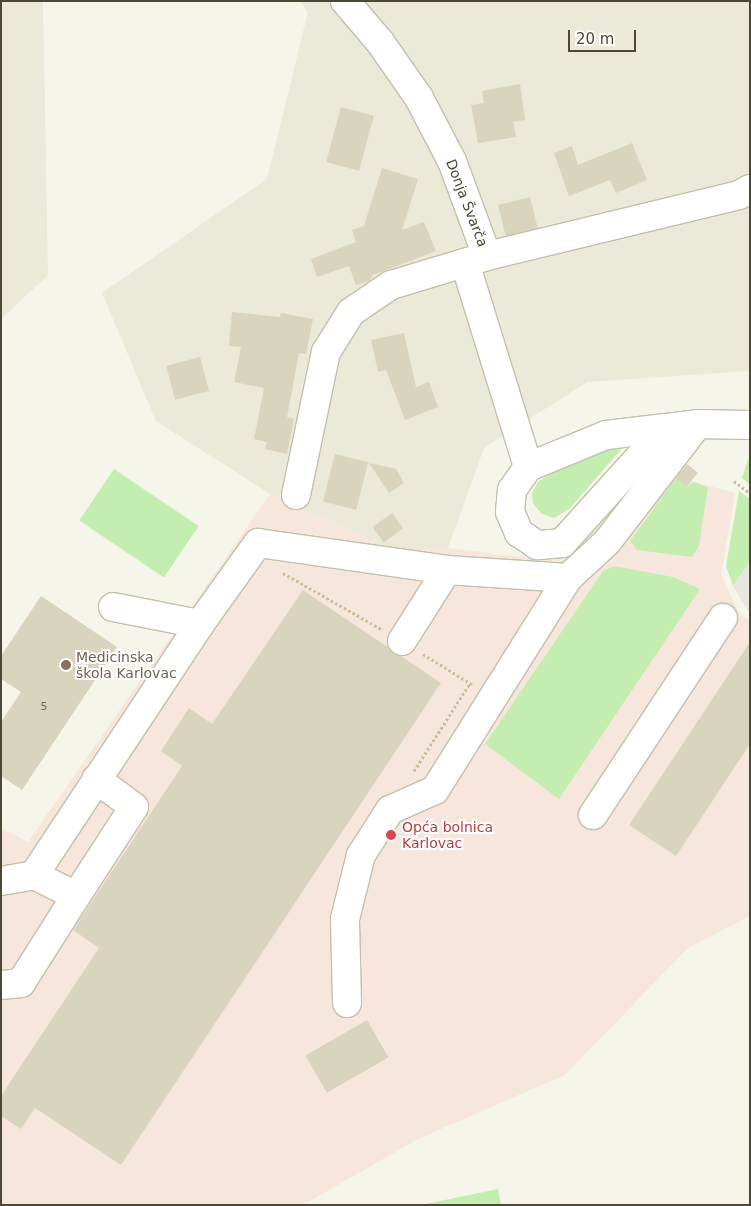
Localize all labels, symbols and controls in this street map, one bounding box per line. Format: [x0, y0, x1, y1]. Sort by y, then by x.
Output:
scale bar [571, 20, 638, 52]
text: 20 m [576, 30, 614, 48]
street label: Donja Švarča [443, 157, 491, 249]
place label: Medicinska škola Karlovac [76, 649, 177, 682]
marker: Medicinska škola Karlovac [60, 659, 72, 671]
house number: 5 [41, 700, 47, 714]
place label: Opća bolnica Karlovac [402, 819, 493, 852]
marker: Opća bolnica Karlovac [384, 828, 398, 842]

